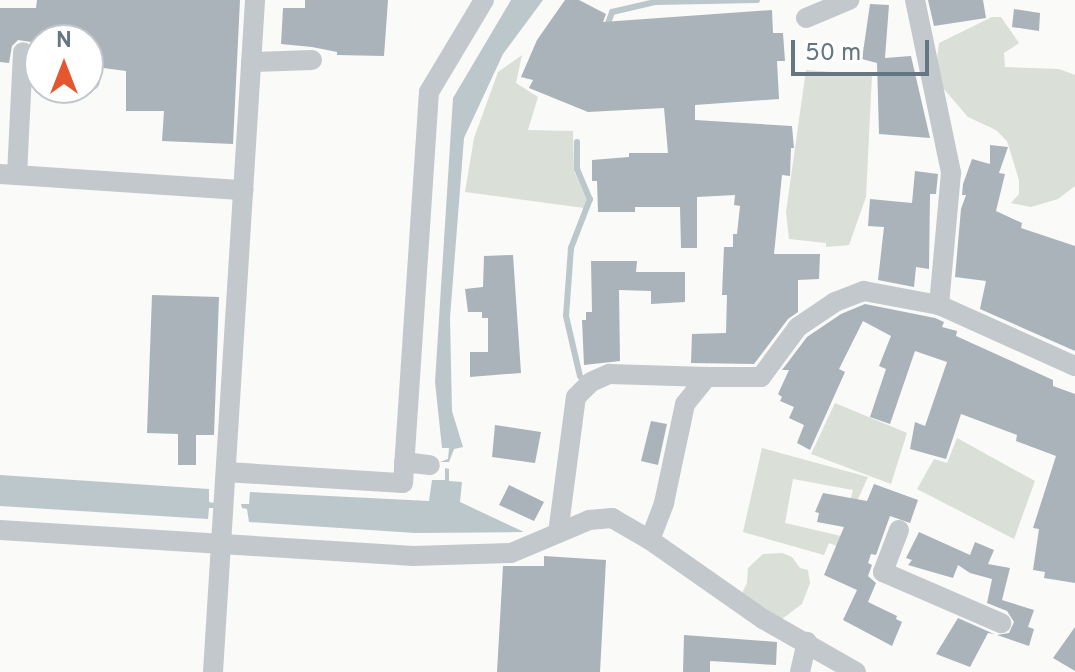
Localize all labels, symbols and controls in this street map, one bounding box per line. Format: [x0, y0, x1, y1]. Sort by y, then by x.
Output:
north arrow [24, 24, 104, 104]
scale bar [795, 24, 933, 74]
text: N [56, 28, 72, 55]
text: 50 m [805, 39, 861, 69]

